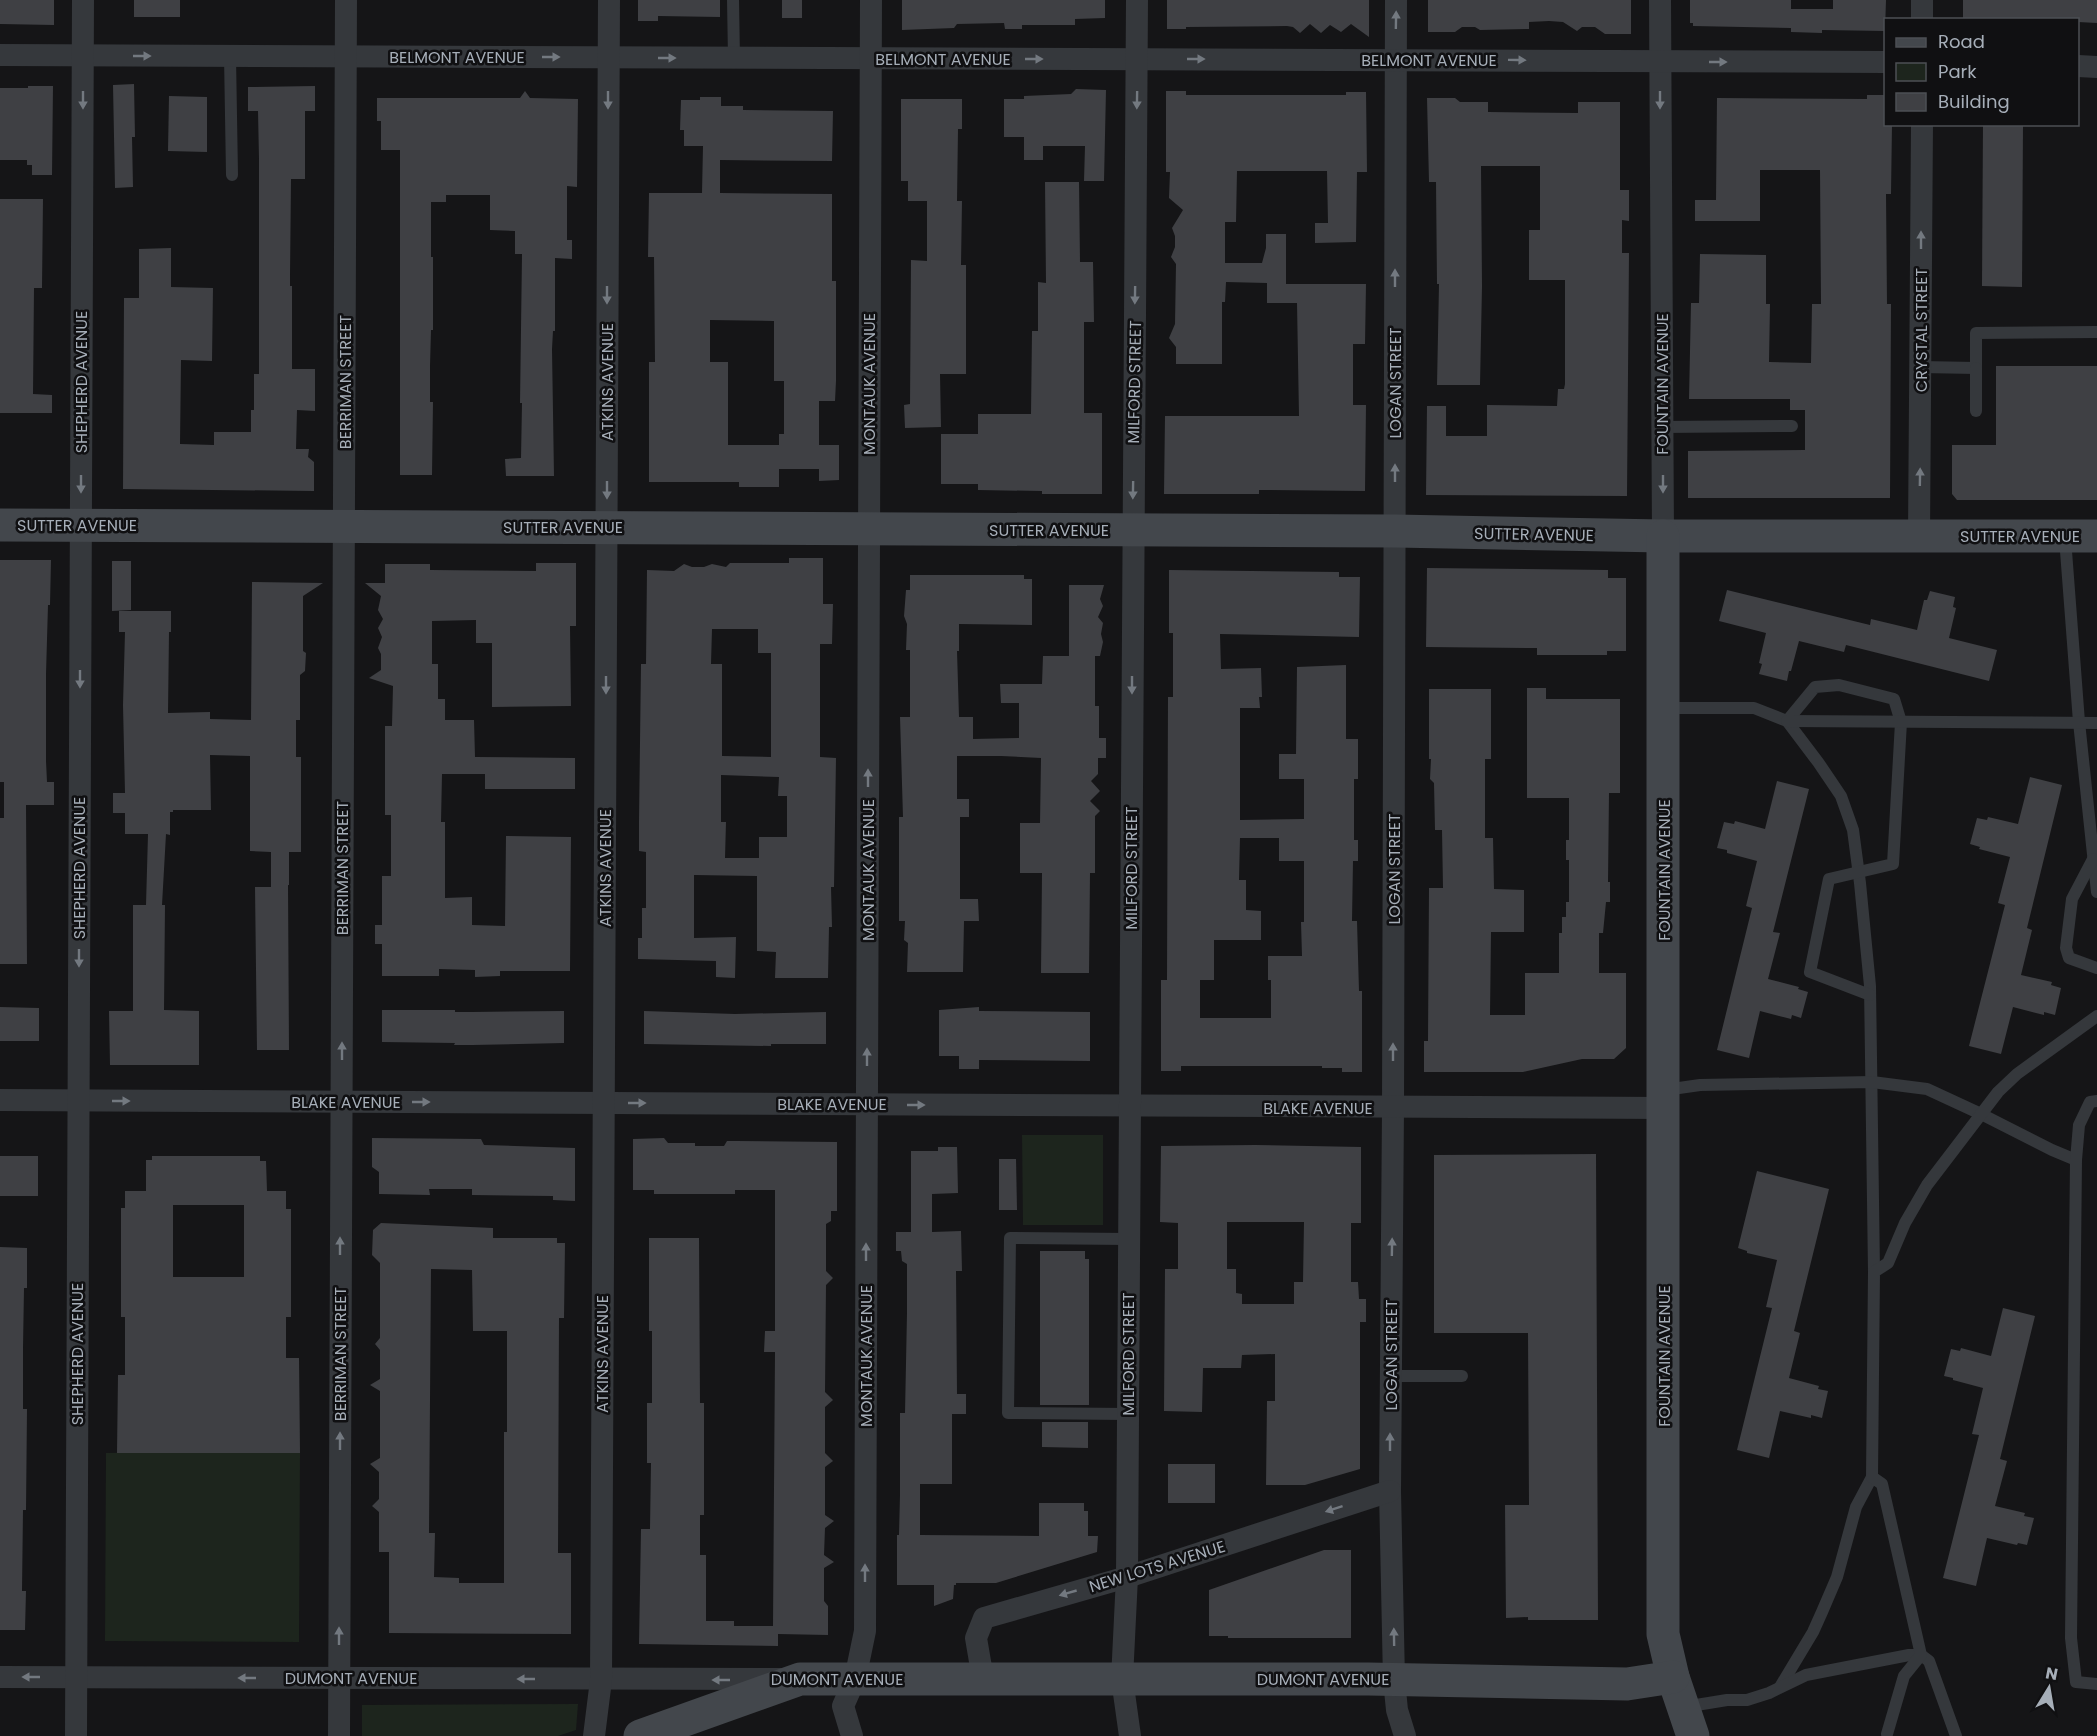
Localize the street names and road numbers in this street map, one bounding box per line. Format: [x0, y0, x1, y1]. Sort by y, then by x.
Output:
street label: BELMONT AVENUE [389, 46, 525, 69]
street label: BELMONT AVENUE [875, 48, 1011, 71]
street label: BELMONT AVENUE [1361, 49, 1497, 72]
street label: CRYSTAL STREET [1910, 268, 1933, 392]
street label: SHEPHERD AVENUE [70, 311, 93, 453]
street label: MONTAUK AVENUE [858, 313, 881, 455]
street label: FOUNTAIN AVENUE [1651, 313, 1674, 455]
street label: BERRIMAN STREET [334, 314, 357, 449]
street label: MILFORD STREET [1122, 320, 1147, 444]
street label: ATKINS AVENUE [596, 323, 619, 441]
street label: LOGAN STREET [1384, 327, 1407, 439]
street label: SUTTER AVENUE [17, 514, 137, 537]
street label: SUTTER AVENUE [503, 516, 623, 539]
street label: SUTTER AVENUE [989, 519, 1109, 542]
street label: SUTTER AVENUE [1474, 522, 1594, 547]
street label: SUTTER AVENUE [1960, 525, 2080, 548]
street label: SHEPHERD AVENUE [68, 797, 91, 939]
street label: MONTAUK AVENUE [857, 799, 880, 941]
street label: FOUNTAIN AVENUE [1653, 799, 1676, 941]
street label: BERRIMAN STREET [331, 800, 354, 935]
street label: MILFORD STREET [1120, 806, 1143, 930]
street label: ATKINS AVENUE [594, 809, 617, 927]
street label: LOGAN STREET [1383, 813, 1406, 925]
street label: BLAKE AVENUE [291, 1091, 401, 1114]
street label: BLAKE AVENUE [777, 1093, 887, 1116]
street label: BLAKE AVENUE [1263, 1097, 1373, 1120]
street label: SHEPHERD AVENUE [66, 1283, 89, 1425]
street label: MONTAUK AVENUE [855, 1285, 878, 1427]
street label: FOUNTAIN AVENUE [1653, 1285, 1676, 1427]
street label: BERRIMAN STREET [329, 1286, 352, 1421]
street label: MILFORD STREET [1117, 1292, 1140, 1416]
street label: ATKINS AVENUE [591, 1295, 614, 1413]
street label: LOGAN STREET [1380, 1299, 1403, 1411]
street label: NEW LOTS AVENUE [1086, 1535, 1228, 1598]
street label: DUMONT AVENUE [285, 1667, 417, 1690]
street label: DUMONT AVENUE [771, 1668, 903, 1691]
street label: DUMONT AVENUE [1257, 1668, 1389, 1691]

